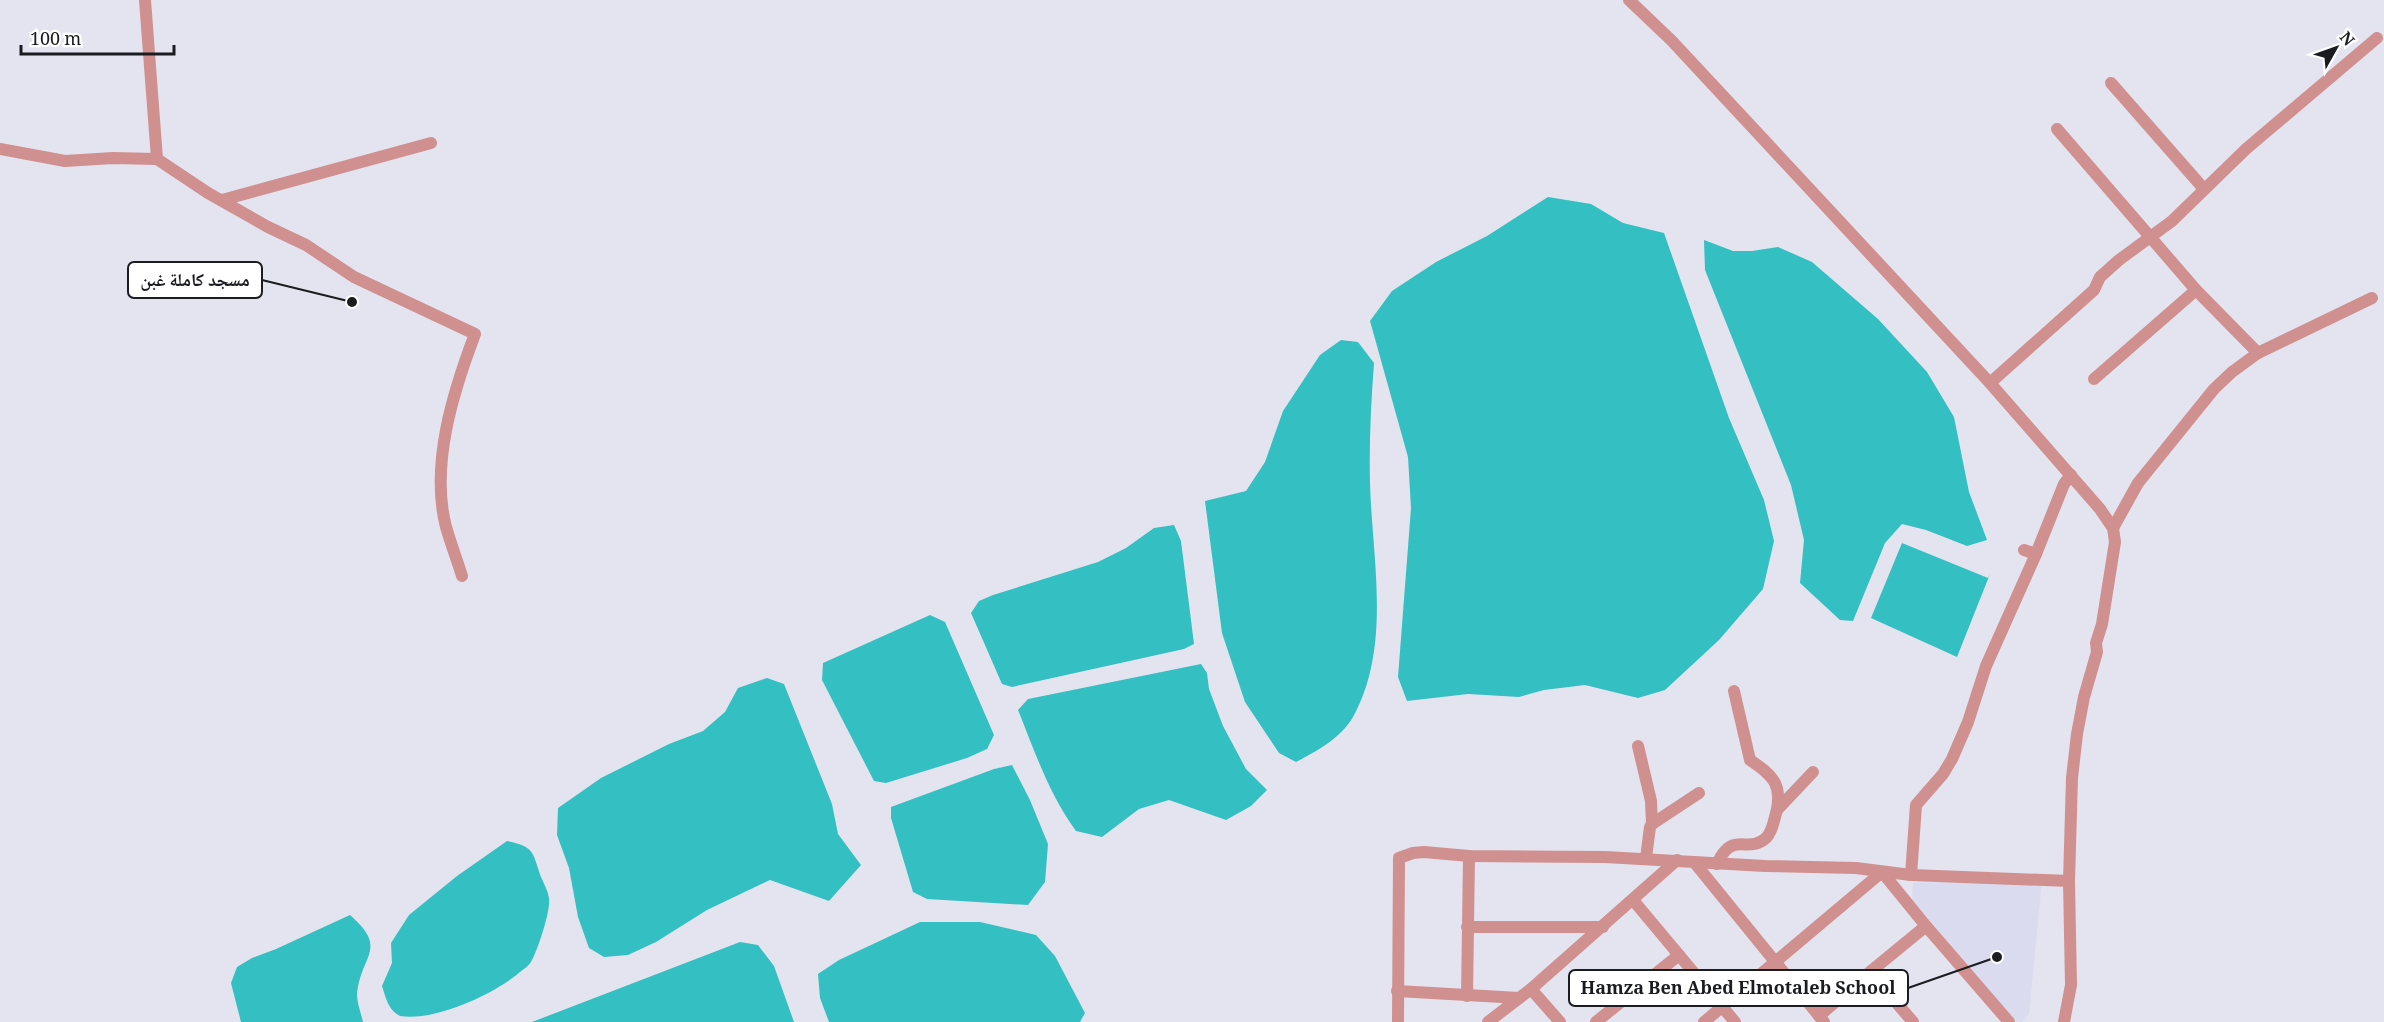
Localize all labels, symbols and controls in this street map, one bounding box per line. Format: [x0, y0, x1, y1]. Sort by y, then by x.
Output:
scale bar [21, 18, 174, 56]
north arrow [2306, 18, 2366, 78]
text: 100 m [30, 26, 81, 56]
text: N [2331, 26, 2360, 54]
callout: مسجد كاملة غبن [128, 262, 262, 298]
text: مسجد كاملة غبن [140, 267, 250, 297]
callout: Hamza Ben Abed Elmotaleb School [1569, 970, 1908, 1006]
text: Hamza Ben Abed Elmotaleb School [1580, 975, 1896, 1005]

